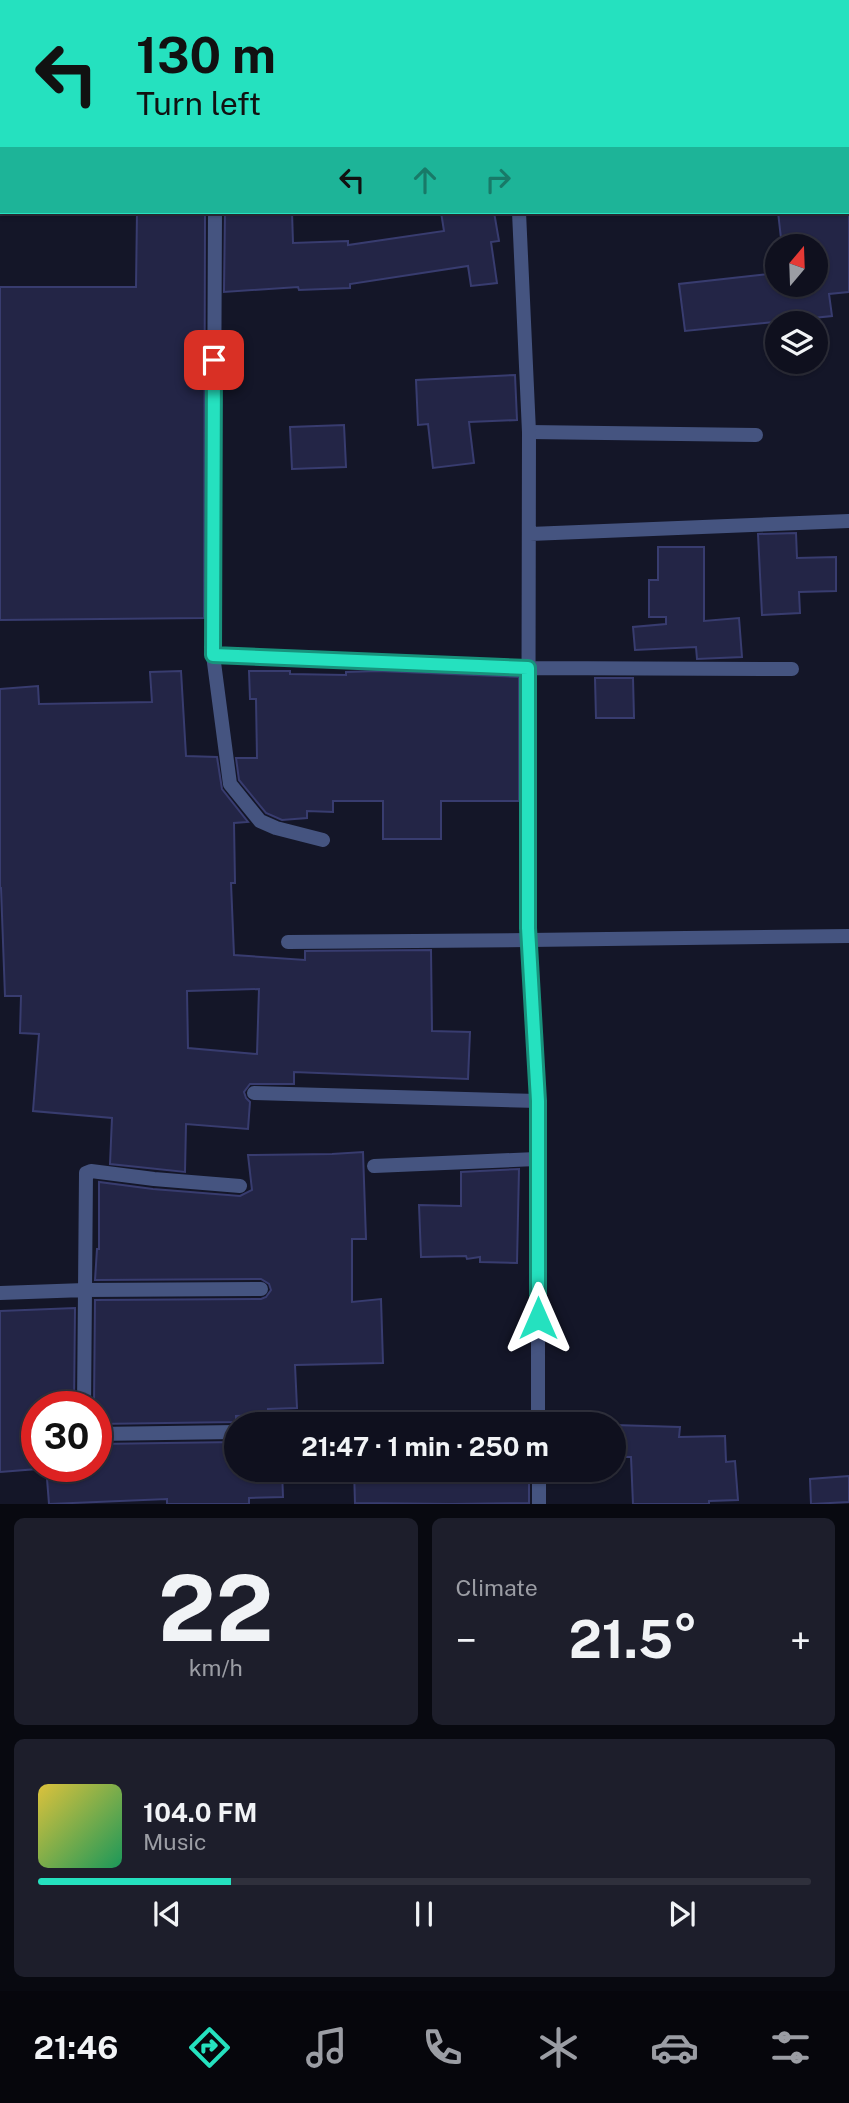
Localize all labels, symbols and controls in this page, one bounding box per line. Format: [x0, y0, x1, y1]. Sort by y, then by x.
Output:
text: 130 m [136, 26, 276, 84]
icon: left [21, 28, 112, 119]
text: Turn left [136, 85, 261, 122]
icon: left [333, 161, 371, 199]
icon: ahead [406, 161, 444, 199]
icon: right [479, 161, 517, 199]
north arrow [765, 234, 828, 298]
map controls [765, 234, 828, 374]
button: layers [765, 311, 828, 374]
pin [184, 330, 244, 390]
icon: arrive [195, 341, 233, 379]
position arrow [501, 1281, 575, 1355]
speed limit sign: 30 [21, 1391, 112, 1482]
text: 21:47 · 1 min · 250 m [301, 1431, 549, 1462]
text: 22 [158, 1555, 274, 1661]
text: Climate [456, 1574, 538, 1601]
text: 21.5° [569, 1609, 698, 1670]
text: − [456, 1618, 477, 1663]
text: + [790, 1618, 811, 1663]
text: km/h [189, 1654, 243, 1681]
text: 104.0 FM [143, 1797, 257, 1828]
text: Music [143, 1828, 207, 1855]
icon: previous [148, 1895, 186, 1933]
icon: pause [405, 1895, 443, 1933]
icon: next [663, 1895, 701, 1933]
icon: directions [185, 2023, 234, 2072]
icon: music [302, 2023, 351, 2072]
icon: phone [418, 2023, 467, 2072]
icon: climate [534, 2023, 583, 2072]
icon: car [650, 2023, 699, 2072]
icon: filters [766, 2023, 815, 2072]
text: 21:46 [34, 2029, 118, 2066]

